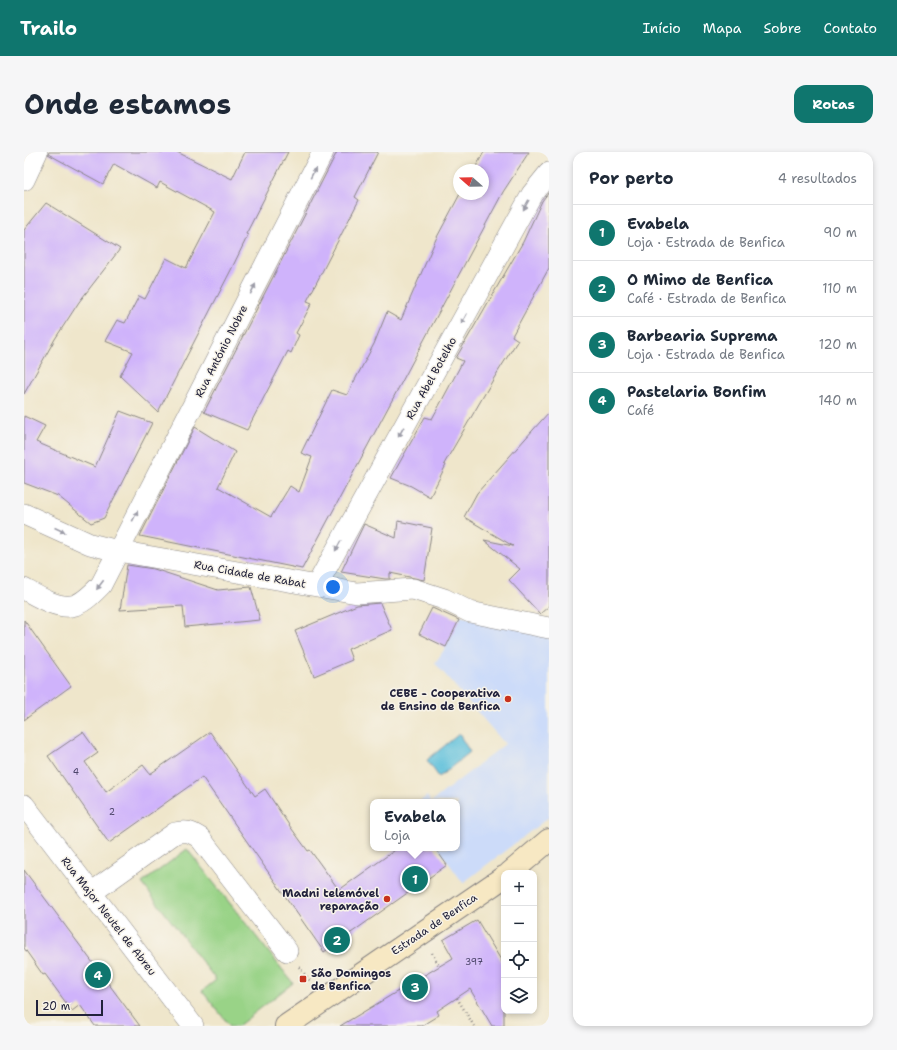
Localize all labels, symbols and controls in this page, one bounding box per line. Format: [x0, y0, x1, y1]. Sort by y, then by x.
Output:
text: Trailo [20, 16, 77, 41]
text: Início [642, 19, 681, 37]
text: Mapa [703, 19, 742, 37]
text: Sobre [764, 19, 801, 37]
text: Contato [823, 19, 877, 37]
text: Onde estamos [24, 85, 231, 123]
button: Rotas [794, 85, 873, 123]
north arrow [453, 164, 489, 200]
one-way arrow [309, 167, 316, 179]
text: Por perto [589, 167, 674, 189]
text: 4 resultados [778, 170, 857, 187]
one-way arrow [523, 199, 530, 211]
text: Evabela [627, 214, 689, 234]
text: 1 [599, 224, 605, 241]
text: 90 m [823, 224, 857, 241]
text: Loja · Estrada de Benfica [627, 234, 785, 251]
text: O Mimo de Benfica [627, 270, 773, 290]
text: 2 [597, 280, 607, 297]
text: 110 m [822, 280, 857, 297]
one-way arrow [250, 283, 256, 294]
text: Café · Estrada de Benfica [627, 290, 786, 307]
street label: Rua António Nobre [192, 302, 251, 400]
one-way arrow [460, 313, 467, 324]
text: Barbearia Suprema [627, 326, 778, 346]
street label: Rua Abel Botelho [403, 334, 460, 422]
text: 3 [597, 336, 607, 353]
text: 120 m [819, 336, 857, 353]
text: Loja · Estrada de Benfica [627, 346, 785, 363]
text: Pastelaria Bonfim [627, 382, 766, 402]
text: 4 [597, 392, 607, 409]
text: 140 m [818, 392, 857, 409]
text: Café [627, 402, 654, 419]
one-way arrow [398, 427, 404, 438]
one-way arrow [132, 510, 139, 522]
one-way arrow [54, 527, 65, 533]
one-way arrow [335, 541, 342, 552]
street label: Rua Cidade de Rabat [193, 557, 307, 592]
your location [323, 577, 343, 597]
one-way arrow [95, 580, 104, 591]
place label: CEBE - Cooperativa de Ensino de Benfica [381, 686, 500, 714]
marker: CEBE - Cooperativa de Ensino de Benfica [503, 694, 513, 704]
house number: 4 [73, 766, 79, 778]
popup [370, 799, 460, 851]
house number: 2 [109, 806, 115, 818]
text: Evabela [384, 807, 446, 827]
text: Loja [384, 827, 410, 844]
street label: Rua Major Neutel de Abreu [58, 854, 160, 979]
pin: 1 [402, 864, 428, 894]
map controls [501, 870, 537, 1014]
button: + [501, 870, 537, 906]
place label: Madni telemóvel reparação [282, 886, 379, 914]
street label: Estrada de Benfica [388, 890, 480, 959]
marker: Madni telemóvel reparação [382, 894, 392, 904]
button: − [501, 906, 537, 942]
pin: 2 [324, 925, 350, 955]
button: locate [501, 942, 537, 978]
house number: 397 [465, 956, 483, 968]
pin: 4 [85, 960, 111, 990]
place label: São Domingos de Benfica [311, 966, 391, 994]
pin: 3 [402, 972, 428, 1002]
marker: São Domingos de Benfica [298, 974, 308, 984]
button: layers [501, 978, 537, 1014]
scale bar [36, 998, 103, 1017]
text: 20 m [42, 999, 70, 1014]

